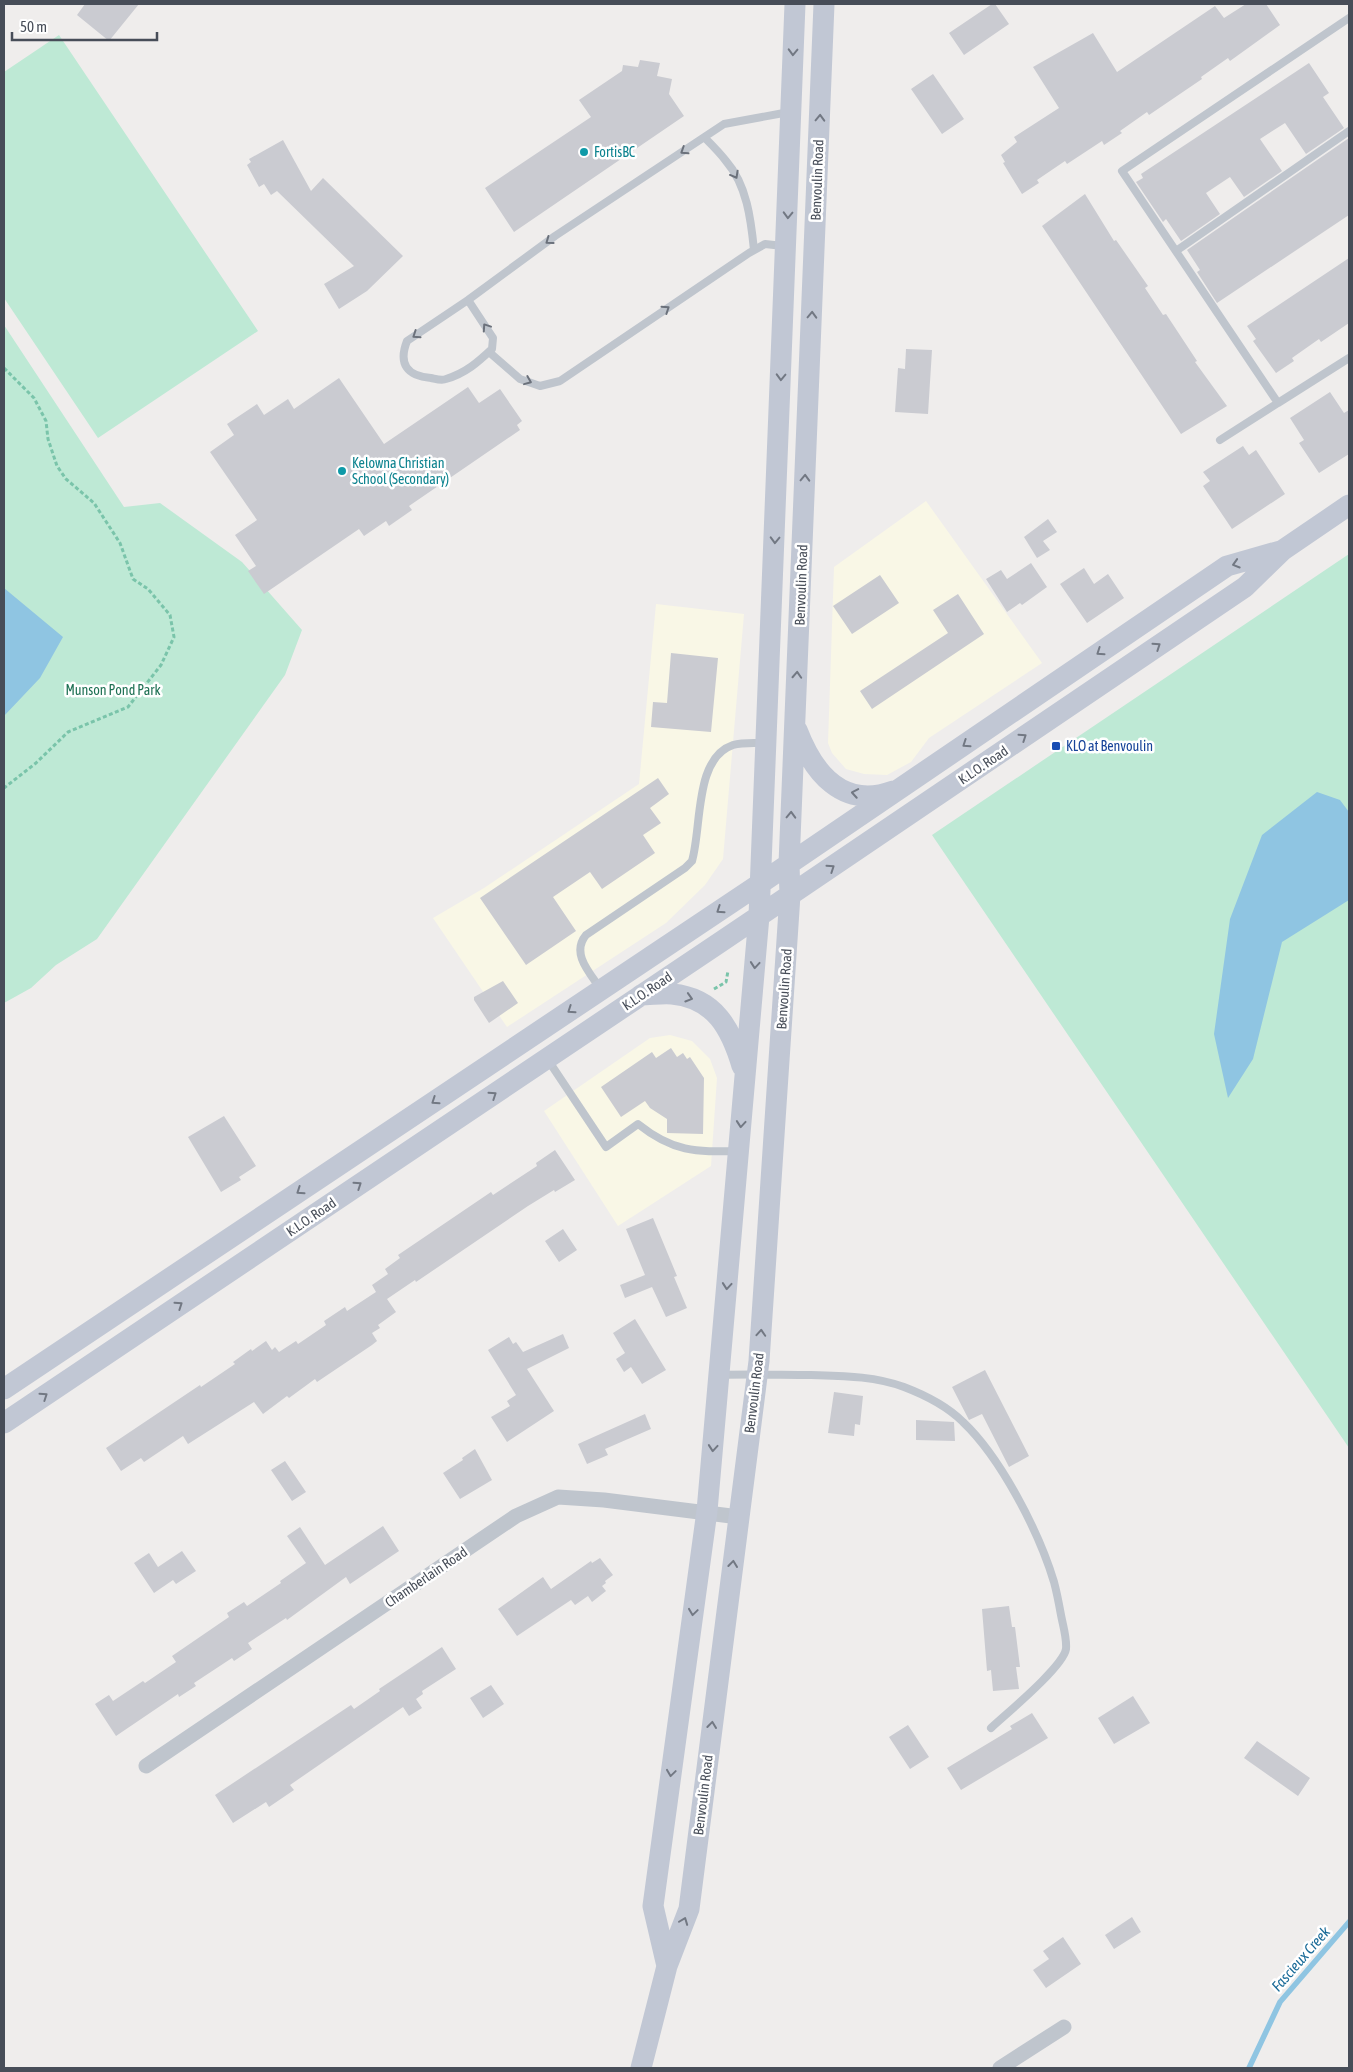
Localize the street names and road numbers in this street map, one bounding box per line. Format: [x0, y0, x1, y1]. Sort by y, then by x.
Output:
street label: Benvoulin Road [808, 139, 826, 221]
street label: Benvoulin Road [792, 544, 810, 626]
street label: K.L.O. Road [955, 743, 1011, 787]
street label: Benvoulin Road [773, 948, 795, 1030]
street label: K.L.O. Road [619, 969, 675, 1013]
street label: K.L.O. Road [283, 1195, 339, 1239]
street label: Benvoulin Road [741, 1352, 767, 1434]
street label: Chamberlain Road [382, 1544, 470, 1610]
street label: Benvoulin Road [690, 1754, 716, 1836]

